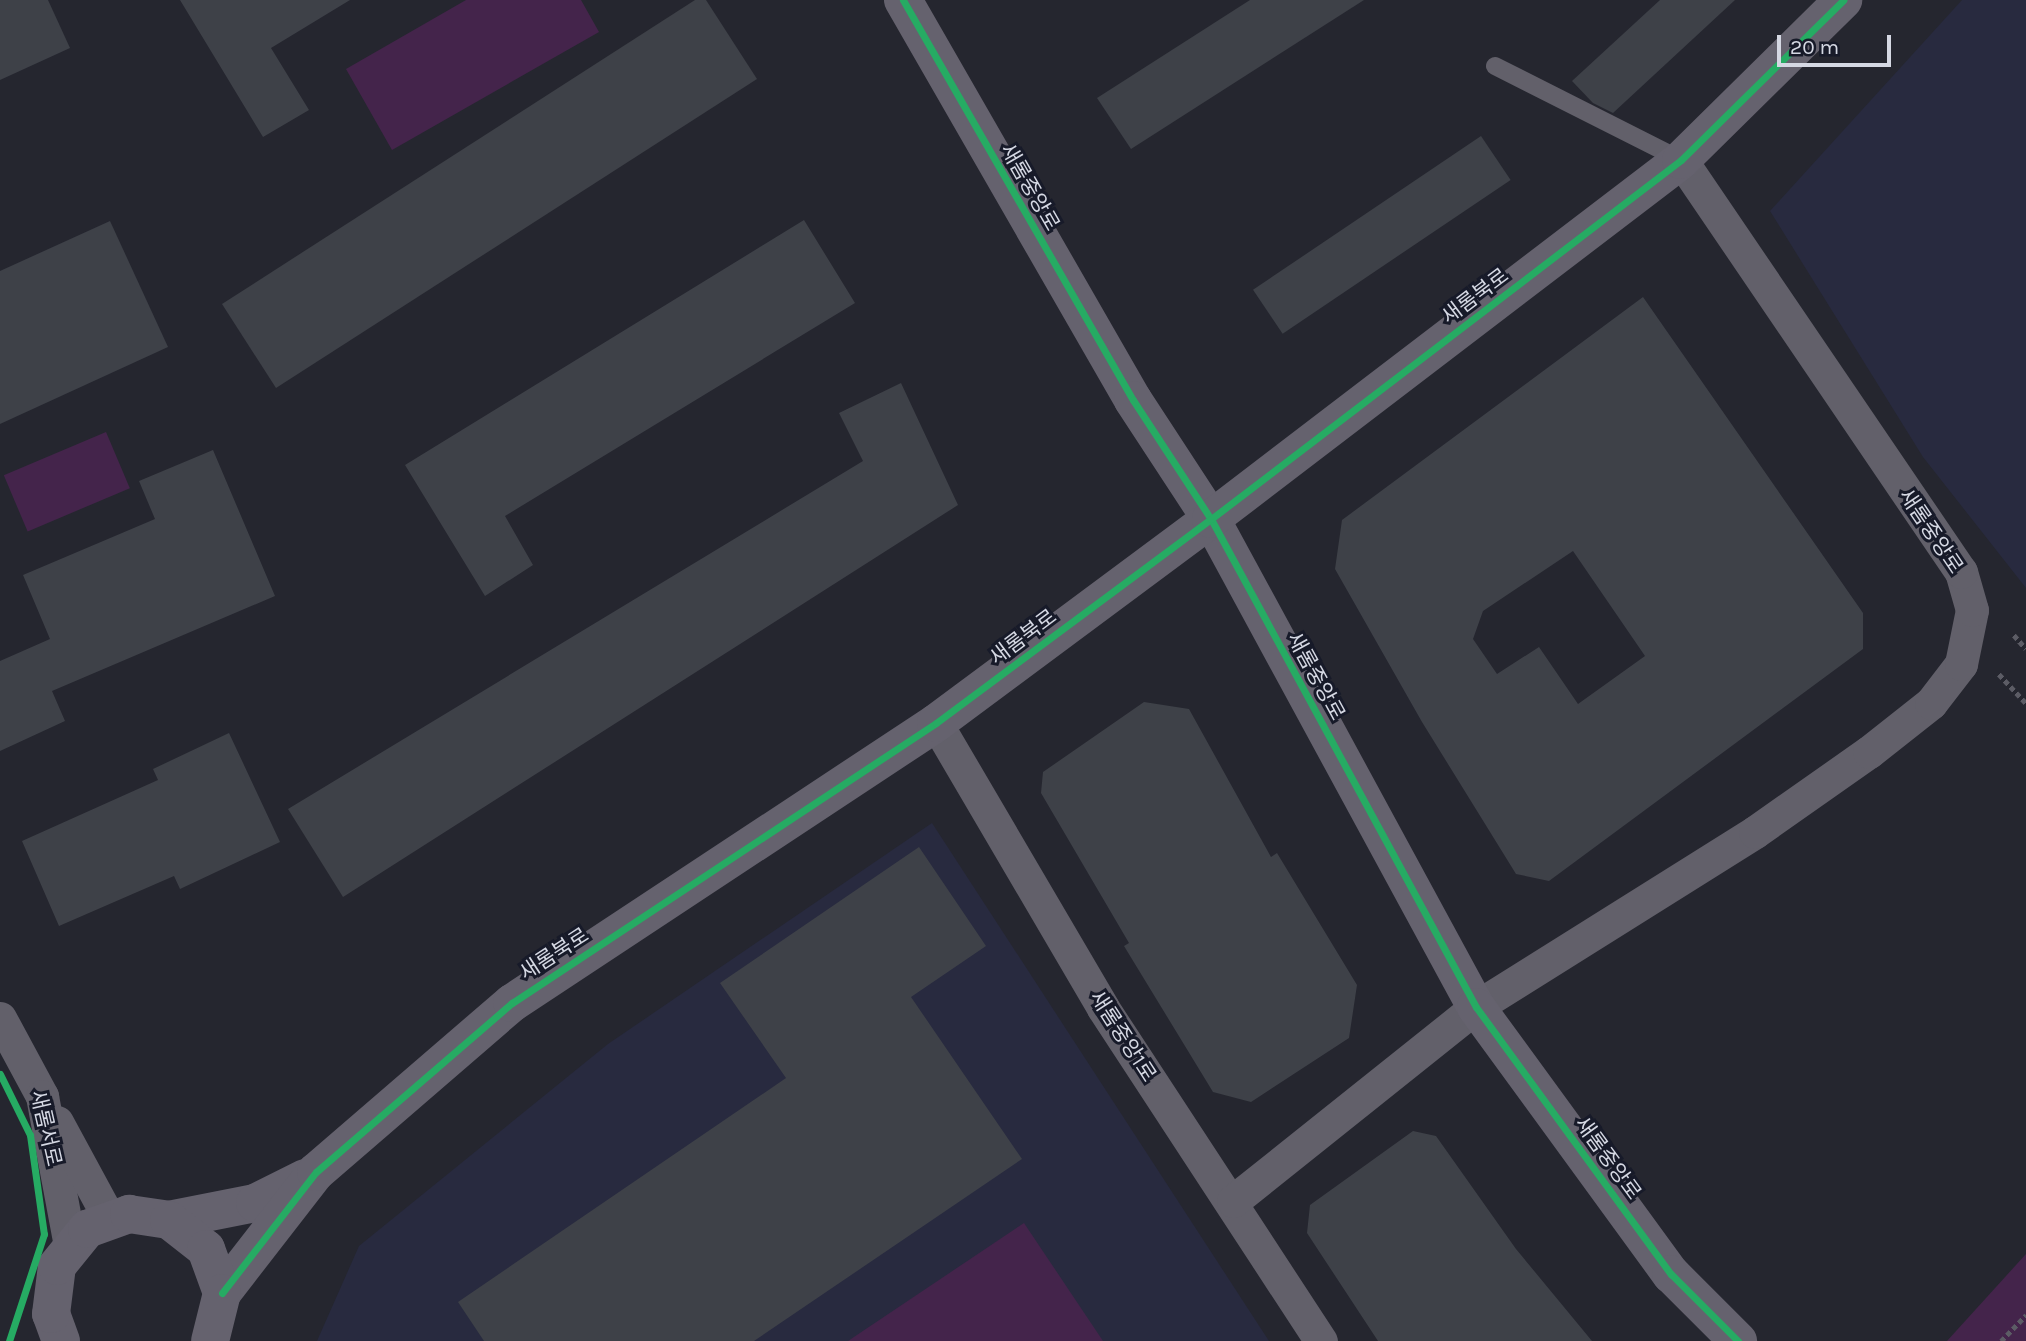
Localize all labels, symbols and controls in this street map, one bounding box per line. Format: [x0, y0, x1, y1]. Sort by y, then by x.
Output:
scale bar [1781, 21, 1895, 65]
text: 20 m [1790, 35, 1839, 59]
street label: 새롬중앙로 [995, 139, 1065, 235]
street label: 새롬북로 [1437, 263, 1513, 329]
street label: 새롬중앙로 [1894, 484, 1968, 578]
street label: 새롬북로 [985, 604, 1061, 670]
street label: 새롬중앙로 [1282, 628, 1350, 724]
street label: 새롬북로 [515, 922, 593, 986]
street label: 새롬중앙1로 [1084, 986, 1162, 1086]
street label: 새롬서로 [25, 1088, 67, 1168]
street label: 새롬중앙로 [1569, 1112, 1647, 1204]

